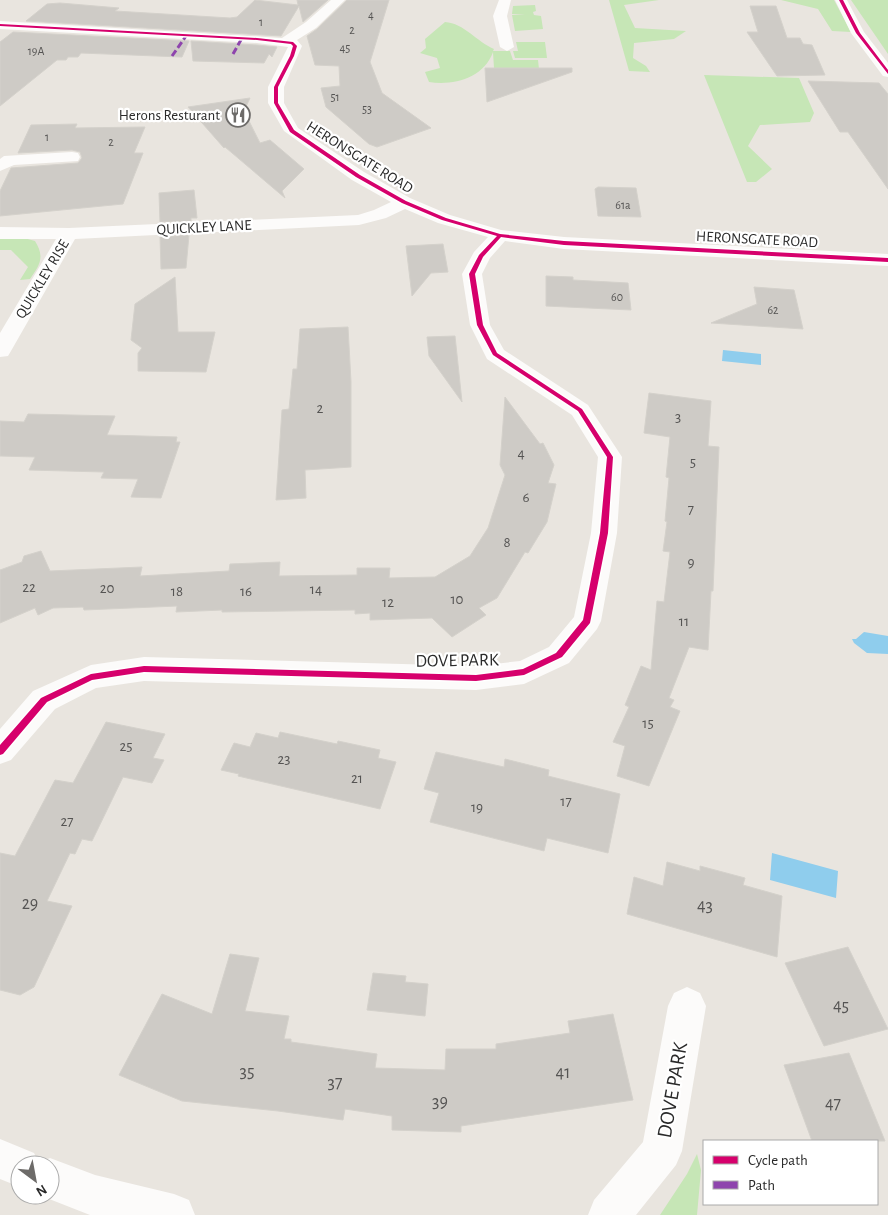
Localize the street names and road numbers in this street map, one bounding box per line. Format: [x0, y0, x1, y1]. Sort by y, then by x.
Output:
street label: HERONSGATE ROAD [304, 119, 416, 196]
street label: QUICKLEY LANE [156, 218, 252, 237]
street label: HERONSGATE ROAD [696, 229, 819, 250]
street label: QUICKLEY RISE [13, 237, 72, 321]
street label: DOVE PARK [415, 651, 499, 671]
street label: DOVE PARK [654, 1040, 691, 1140]

